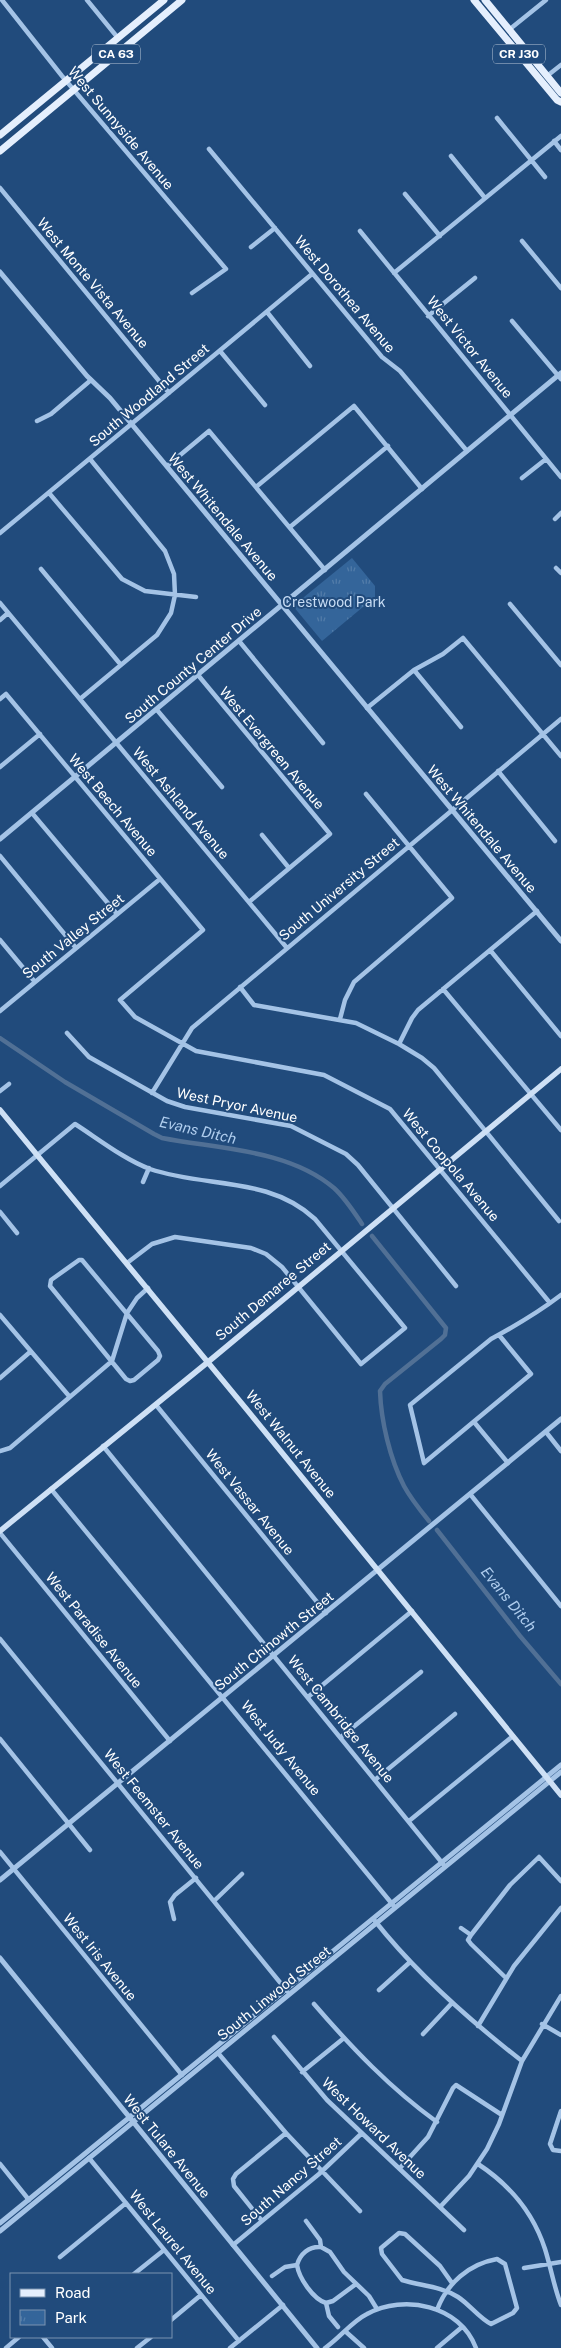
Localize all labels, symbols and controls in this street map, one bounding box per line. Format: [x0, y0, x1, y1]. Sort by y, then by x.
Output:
road number: CA 63 [92, 44, 140, 64]
road number: CR J30 [493, 44, 545, 64]
street label: West Sunnyside Avenue [65, 63, 177, 193]
street label: West Monte Vista Avenue [34, 215, 152, 351]
street label: West Dorothea Avenue [291, 232, 399, 356]
street label: West Victor Avenue [424, 293, 516, 401]
street label: South Woodland Street [86, 340, 212, 450]
street label: West Whitendale Avenue [165, 450, 281, 584]
park label: Crestwood Park [282, 594, 386, 610]
street label: South County Center Drive [122, 603, 264, 727]
street label: West Evergreen Avenue [216, 684, 328, 812]
street label: West Ashland Avenue [130, 744, 233, 862]
street label: West Beech Avenue [65, 751, 161, 860]
street label: West Whitendale Avenue [424, 762, 540, 896]
street label: South University Street [276, 834, 402, 944]
street label: South Valley Street [19, 890, 127, 982]
street label: West Pryor Avenue [175, 1084, 299, 1126]
street label: West Coppola Avenue [399, 1106, 503, 1225]
water label: Evans Ditch [158, 1113, 238, 1147]
street label: South Demaree Street [212, 1238, 334, 1344]
street label: West Walnut Avenue [243, 1387, 339, 1501]
street label: West Vassar Avenue [202, 1446, 298, 1558]
water label: Evans Ditch [478, 1563, 540, 1635]
street label: West Paradise Avenue [42, 1569, 146, 1691]
street label: South Chinowth Street [211, 1588, 337, 1694]
street label: West Cambridge Avenue [285, 1652, 397, 1786]
street label: West Judy Avenue [238, 1697, 324, 1799]
street label: West Feemster Avenue [101, 1746, 207, 1872]
street label: West Iris Avenue [60, 1910, 140, 2004]
street label: South Linwood Street [214, 1942, 334, 2044]
street label: West Howard Avenue [319, 2074, 429, 2182]
street label: West Tulare Avenue [120, 2091, 214, 2201]
street label: South Nancy Street [237, 2133, 345, 2229]
street label: West Laurel Avenue [126, 2187, 220, 2297]
legend [10, 2273, 172, 2338]
text: Road [55, 2284, 91, 2301]
text: Park [55, 2309, 87, 2326]

